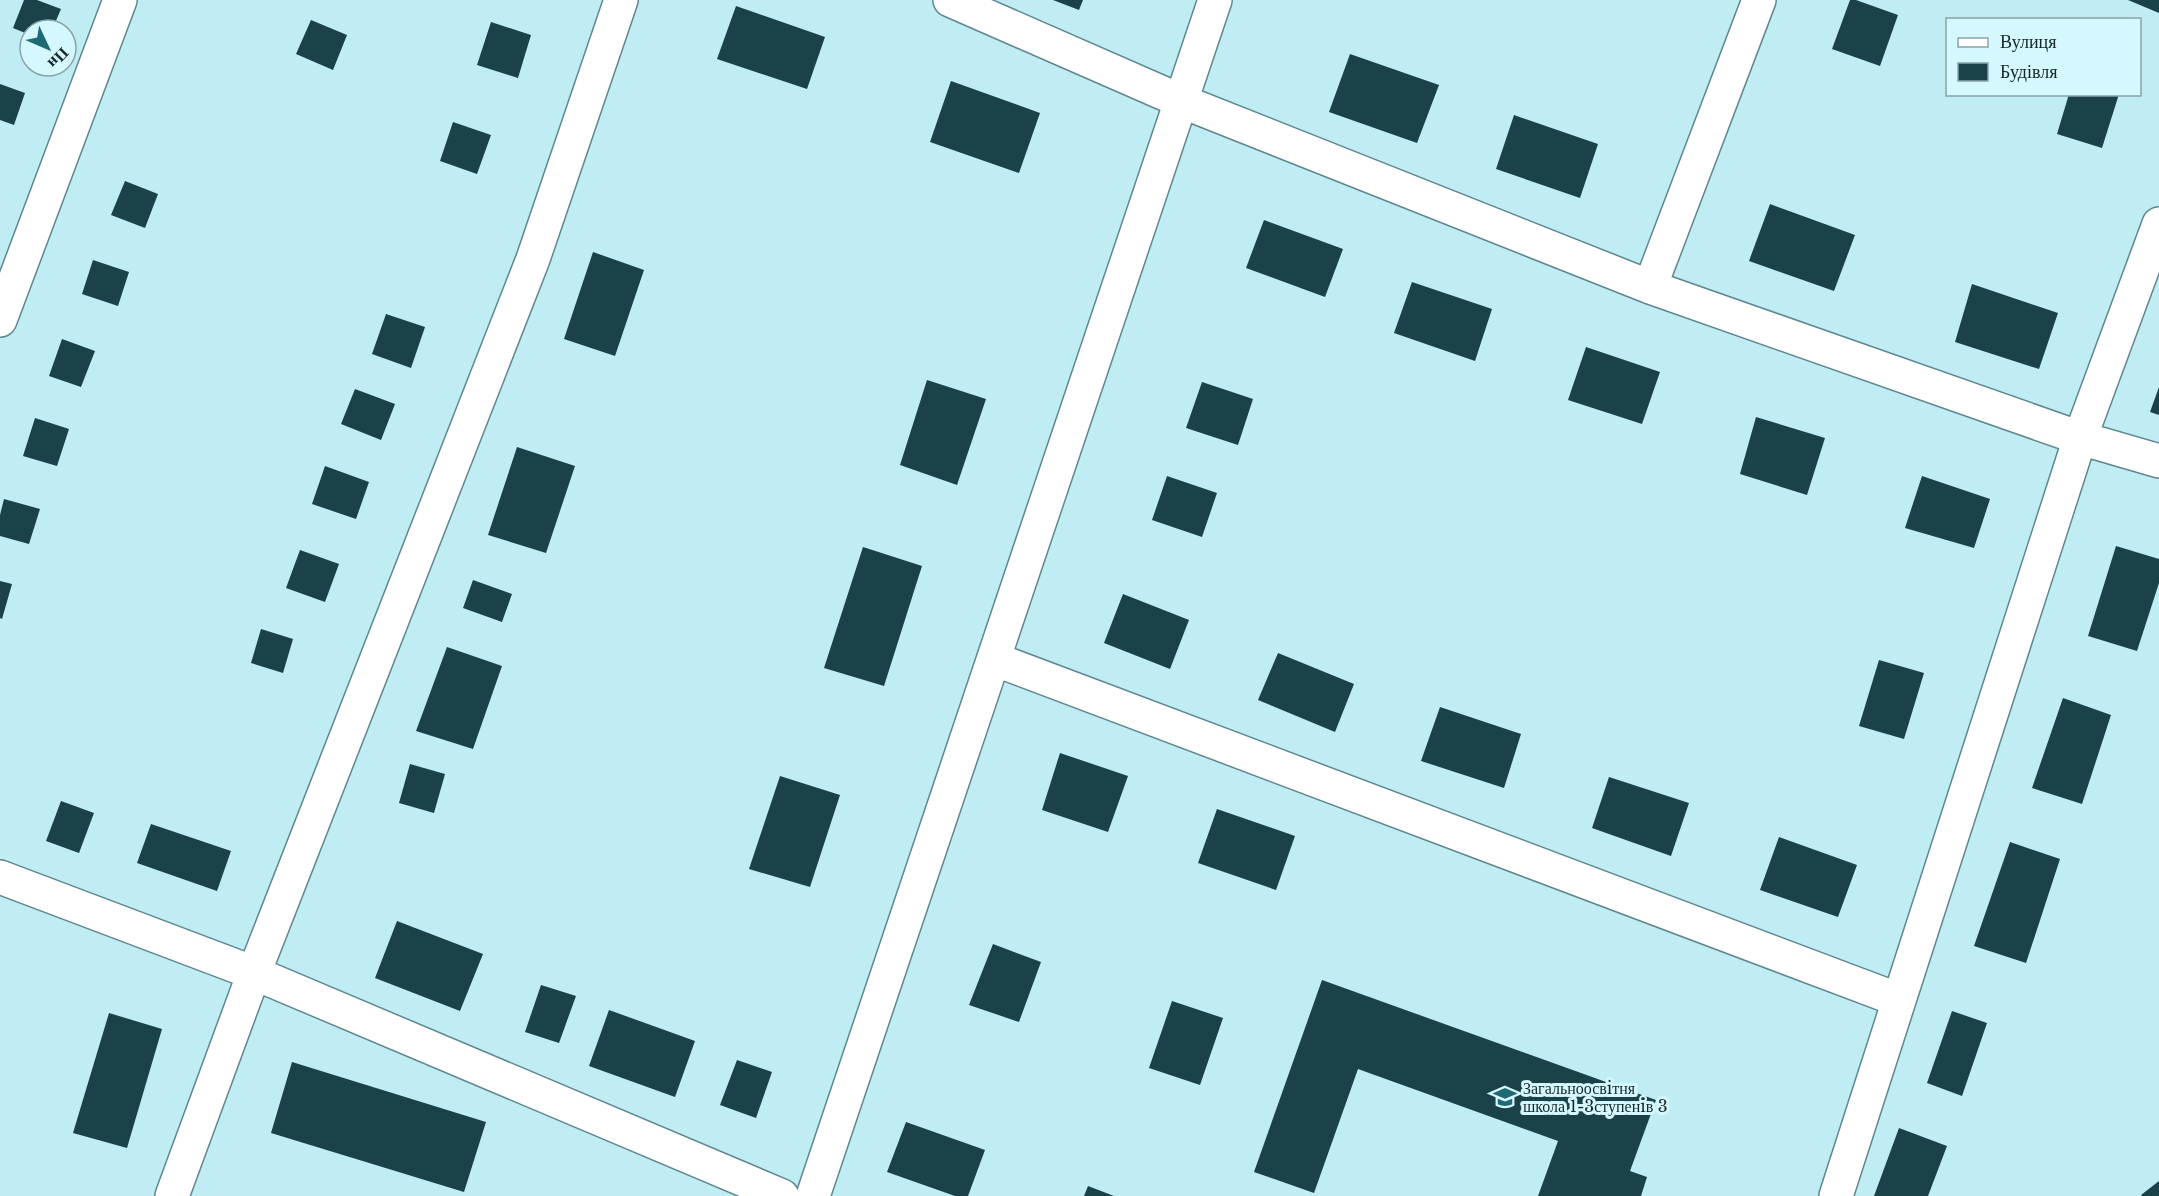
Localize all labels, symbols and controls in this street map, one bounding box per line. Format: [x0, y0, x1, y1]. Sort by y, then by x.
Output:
north arrow [18, 18, 78, 78]
legend [1946, 18, 2141, 96]
text: Вулиця [2000, 31, 2057, 53]
text: Пн [44, 44, 74, 73]
text: Будівля [2000, 61, 2057, 83]
place label: Загальноосвiтня школа 1-3ступенiв 3 [1523, 1078, 1668, 1116]
school or university icon: Загальноосвiтня школа 1-3ступенiв 3 [1492, 1084, 1518, 1110]

